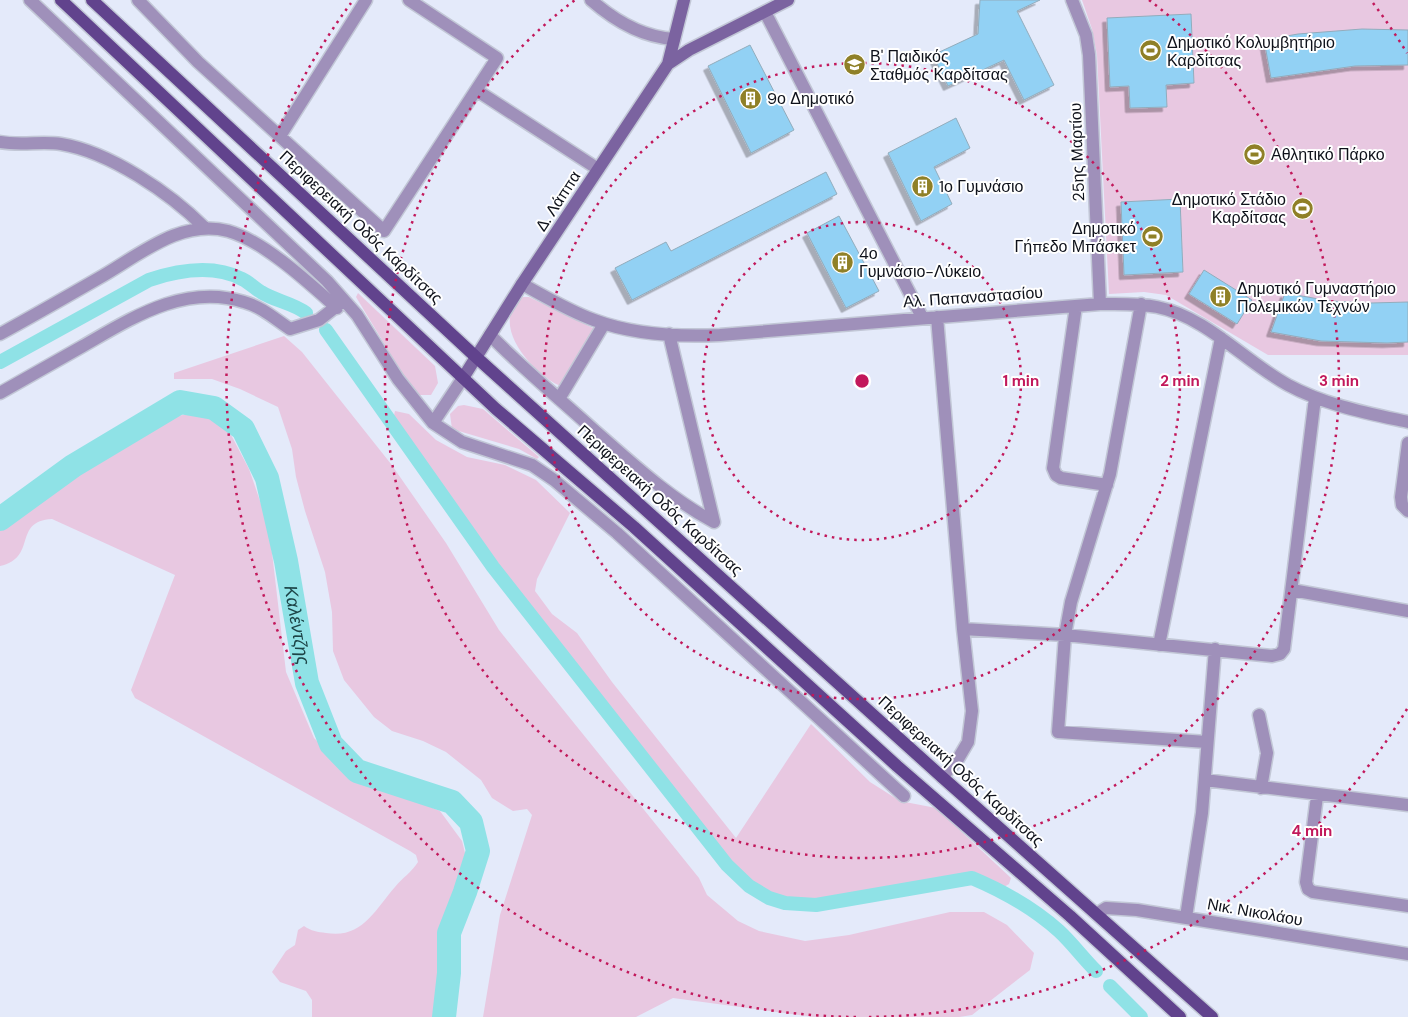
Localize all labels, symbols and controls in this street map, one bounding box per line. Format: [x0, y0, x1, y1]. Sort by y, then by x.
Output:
place label: Δημοτικό Κολυμβητήριο Καρδίτσας [1167, 32, 1335, 71]
sports icon: Δημοτικό Κολυμβητήριο Καρδίτσας [1139, 39, 1163, 63]
place label: Β' Παιδικός Σταθμός Καρδίτσας [870, 46, 1008, 85]
school or university icon: Β' Παιδικός Σταθμός Καρδίτσας [842, 53, 866, 77]
building icon: 9ο Δημοτικό [739, 86, 763, 110]
place label: 9ο Δημοτικό [767, 88, 854, 109]
street label: 25ης Μαρτίου [1065, 102, 1089, 202]
sports icon: Αθλητικό Πάρκο [1243, 142, 1267, 166]
place label: Αθλητικό Πάρκο [1271, 144, 1385, 165]
street label: Περιφερειακή Οδός Καρδίτσας [275, 146, 447, 308]
street label: Δ. Λάππα [531, 167, 585, 235]
building icon: 1ο Γυμνάσιο [911, 174, 935, 198]
place label: 1ο Γυμνάσιο [939, 176, 1024, 197]
place label: Δημοτικό Στάδιο Καρδίτσας [1172, 189, 1286, 228]
sports icon: Δημοτικό Στάδιο Καρδίτσας [1290, 196, 1314, 220]
place label: Δημοτικό Γήπεδο Μπάσκετ [1015, 218, 1137, 257]
sports icon: Δημοτικό Γήπεδο Μπάσκετ [1140, 225, 1164, 249]
place label: 4ο Γυμνάσιο-Λύκειο [859, 243, 981, 282]
building icon: 4ο Γυμνάσιο-Λύκειο [831, 250, 855, 274]
place label: Δημοτικό Γυμναστήριο Πολεμικών Τεχνών [1237, 278, 1396, 317]
street label: Αλ. Παπαναστασίου [902, 282, 1044, 312]
building icon: Δημοτικό Γυμναστήριο Πολεμικών Τεχνών [1209, 285, 1233, 309]
text: 1 min [1003, 371, 1039, 391]
text: 2 min [1160, 371, 1200, 391]
text: 3 min [1319, 371, 1359, 391]
centre of rings [853, 372, 871, 390]
street label: Περιφερειακή Οδός Καρδίτσας [573, 420, 747, 580]
water label: Καλέντζης [278, 583, 316, 667]
street label: Περιφερειακή Οδός Καρδίτσας [874, 691, 1048, 851]
text: 4 min [1292, 821, 1332, 841]
street label: Νικ. Νικολάου [1206, 893, 1304, 931]

